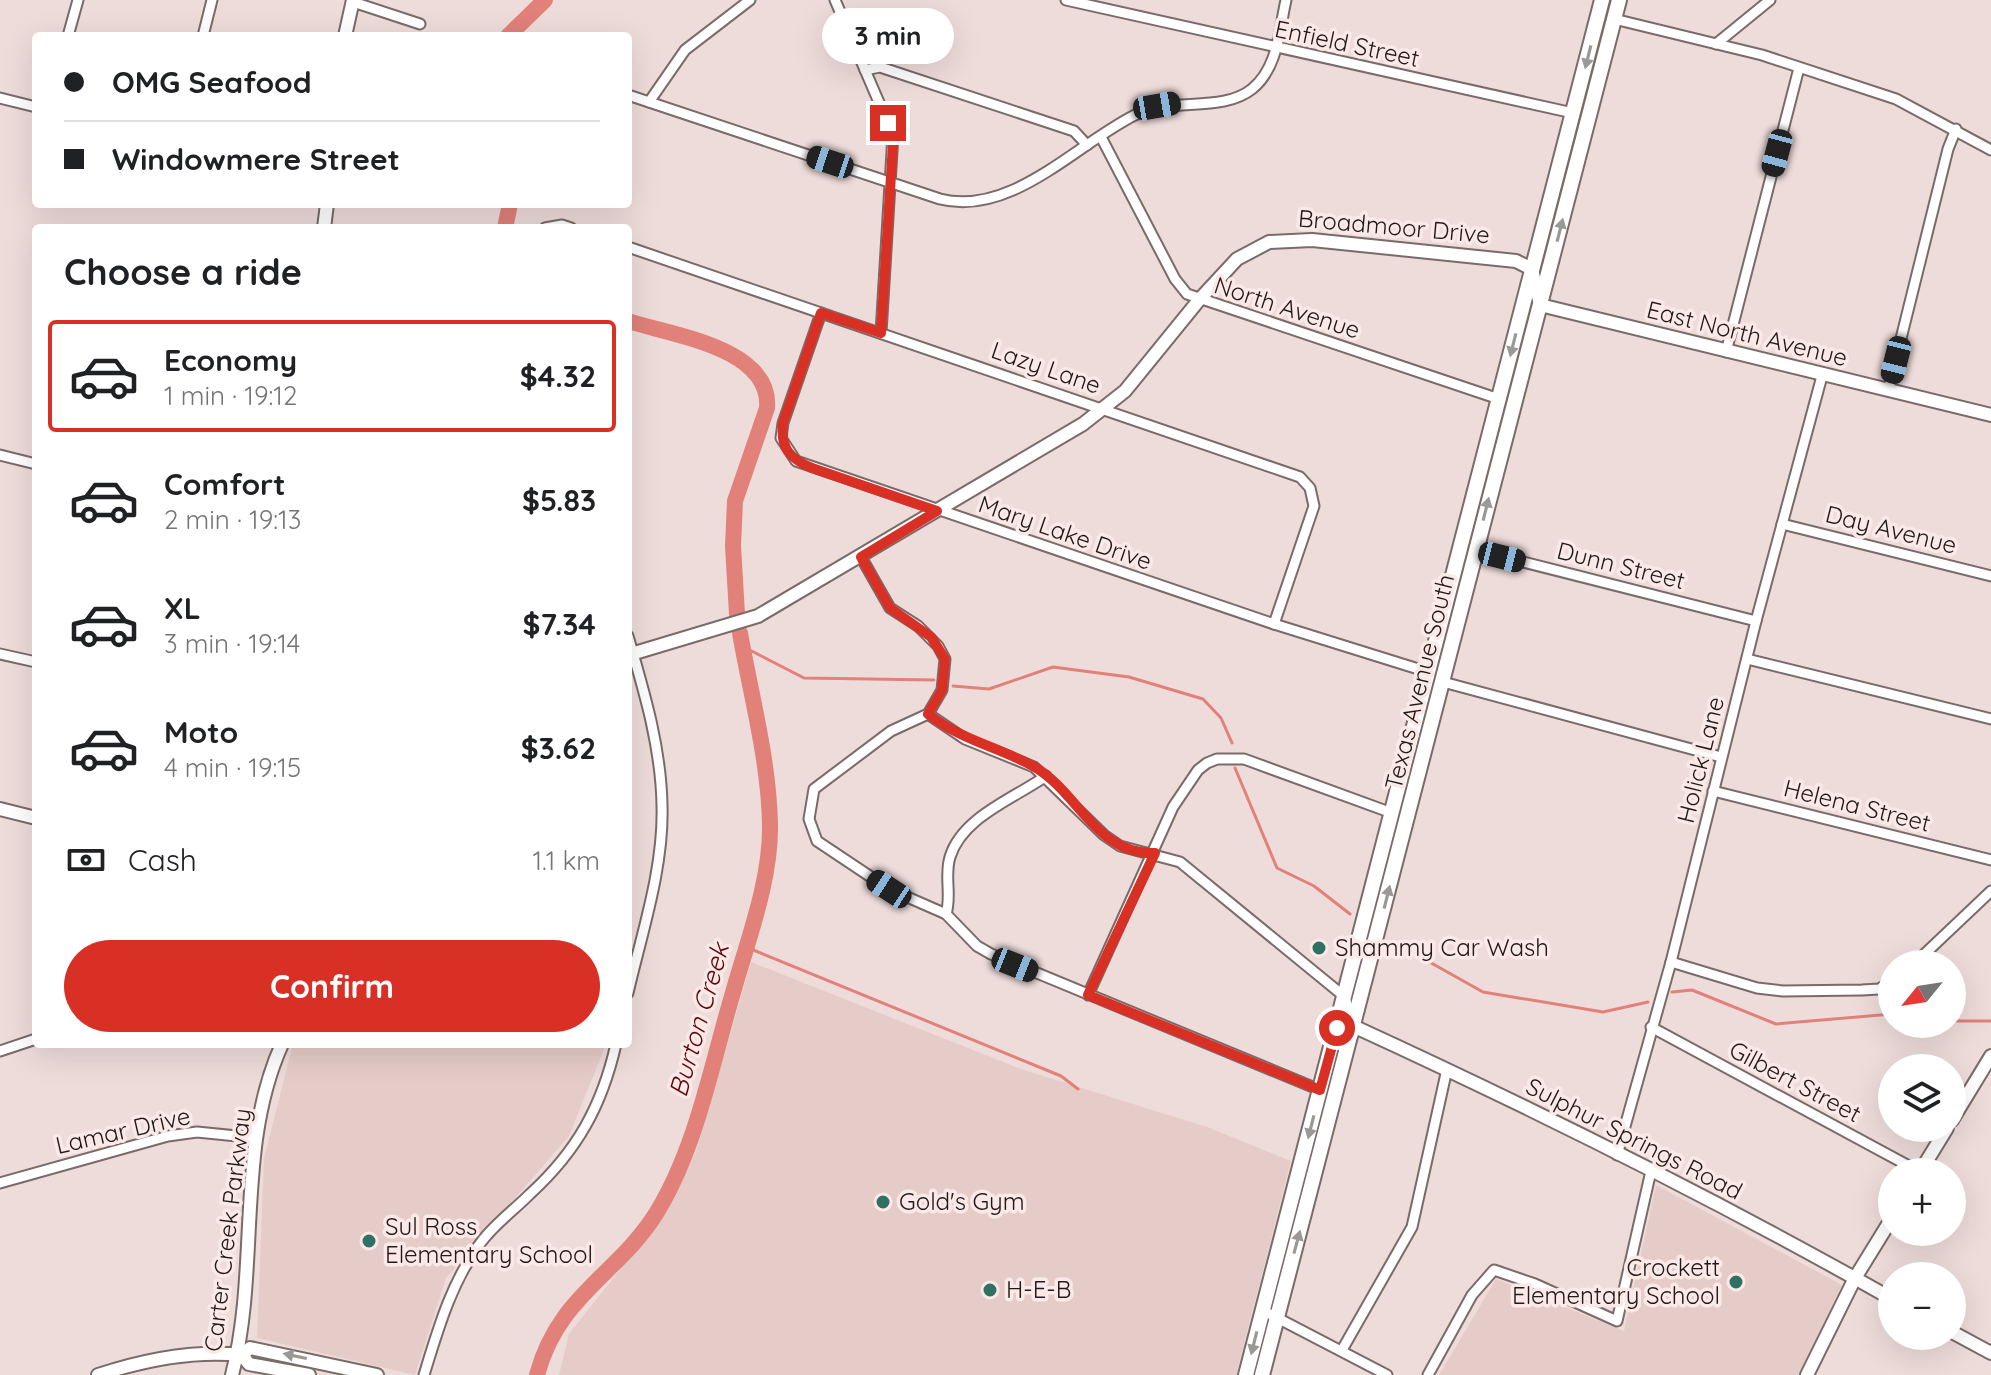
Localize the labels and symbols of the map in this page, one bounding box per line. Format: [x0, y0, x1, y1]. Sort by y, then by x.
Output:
callout: 3 min [822, 7, 954, 63]
street label: Enfield Street [1272, 13, 1422, 73]
one-way arrow [1581, 44, 1593, 69]
car [1131, 90, 1183, 122]
route end [870, 105, 906, 141]
car [1759, 127, 1795, 179]
car [803, 143, 857, 181]
street label: Broadmoor Drive [1297, 203, 1491, 249]
one-way arrow [1554, 217, 1566, 242]
street label: North Avenue [1211, 269, 1364, 345]
street label: East North Avenue [1644, 294, 1851, 372]
one-way arrow [1507, 332, 1519, 357]
street label: Lazy Lane [988, 334, 1105, 400]
car [1879, 334, 1913, 386]
street label: Mary Lake Drive [975, 488, 1156, 576]
one-way arrow [1481, 497, 1493, 522]
street label: Day Avenue [1823, 498, 1960, 560]
street label: Dunn Street [1554, 535, 1688, 595]
car [1476, 540, 1528, 574]
street label: Texas Avenue South [1378, 571, 1460, 793]
street label: Holick Lane [1670, 694, 1730, 826]
street label: Helena Street [1781, 772, 1934, 838]
car [862, 866, 916, 912]
one-way arrow [1382, 884, 1394, 909]
place label: Shammy Car Wash [1335, 932, 1549, 962]
water label: Burton Creek [661, 937, 737, 1100]
marker: Shammy Car Wash [1310, 939, 1328, 957]
car [988, 945, 1042, 985]
north arrow [1878, 950, 1966, 1038]
route start [1319, 1010, 1355, 1046]
street label: Gilbert Street [1724, 1034, 1867, 1128]
street label: Sulphur Springs Road [1521, 1071, 1748, 1206]
street label: Lamar Drive [53, 1100, 193, 1160]
street label: Carter Creek Parkway [197, 1107, 257, 1353]
one-way arrow [1304, 1114, 1316, 1139]
place label: Gold's Gym [899, 1186, 1025, 1216]
marker: Gold's Gym [874, 1193, 892, 1211]
place label: Sul Ross Elementary School [385, 1211, 593, 1269]
one-way arrow [1292, 1230, 1304, 1255]
marker: Sul Ross Elementary School [360, 1232, 378, 1250]
place label: Crockett Elementary School [1512, 1252, 1720, 1310]
marker: Crockett Elementary School [1727, 1273, 1745, 1291]
place label: H-E-B [1006, 1274, 1071, 1304]
marker: H-E-B [981, 1281, 999, 1299]
one-way arrow [1248, 1330, 1260, 1355]
one-way arrow [283, 1349, 308, 1362]

